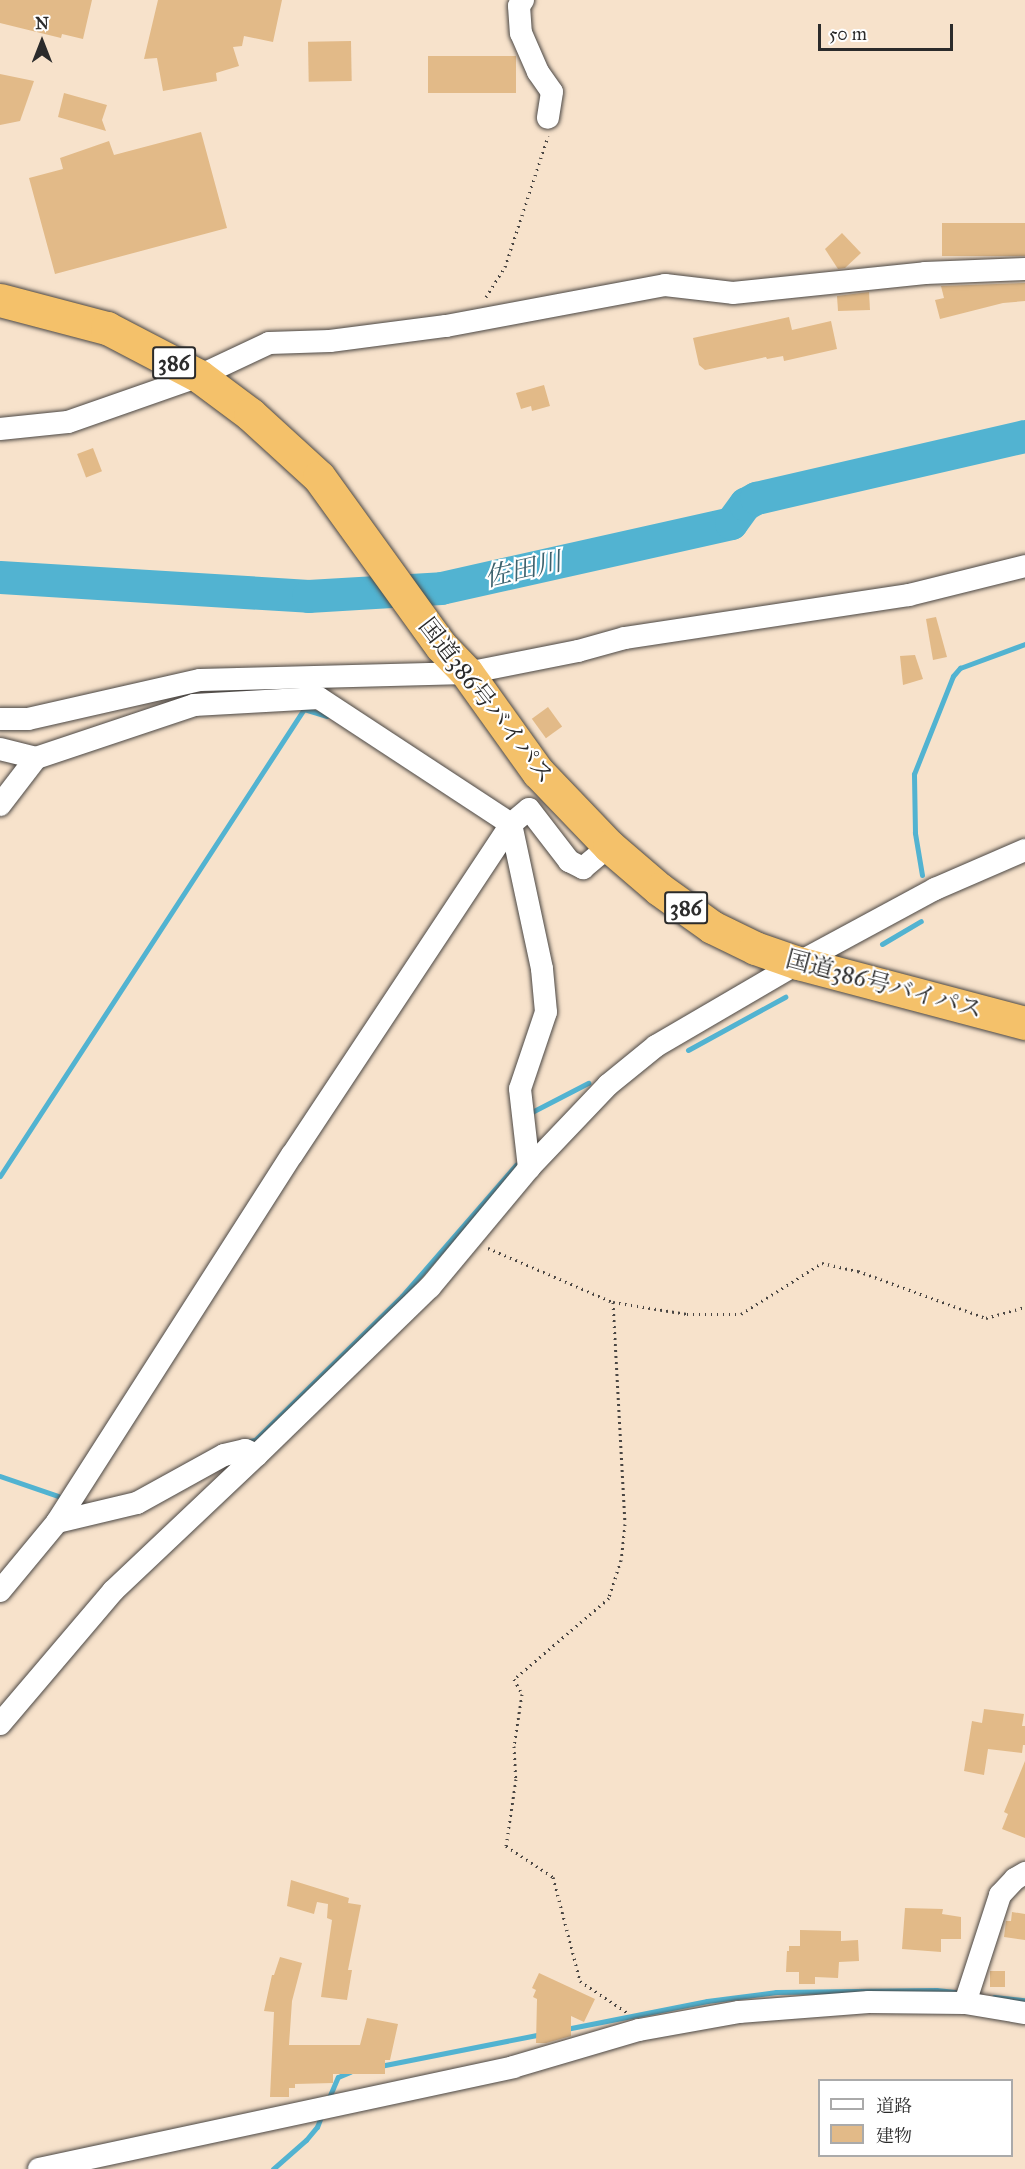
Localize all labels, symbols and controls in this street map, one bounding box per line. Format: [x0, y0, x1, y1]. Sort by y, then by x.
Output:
north arrow [12, 12, 72, 72]
scale bar [821, 12, 956, 50]
text: N [35, 14, 49, 33]
text: 50 m [829, 23, 867, 45]
road number: 386 [152, 344, 196, 382]
water label: 佐田川 [481, 546, 565, 594]
street label: 国道386号バイパス [412, 612, 560, 790]
road number: 386 [664, 889, 708, 927]
street label: 国道386号バイパス [782, 945, 986, 1025]
legend [818, 2079, 1013, 2157]
text: 道路 [876, 2095, 912, 2117]
text: 建物 [876, 2125, 912, 2147]

